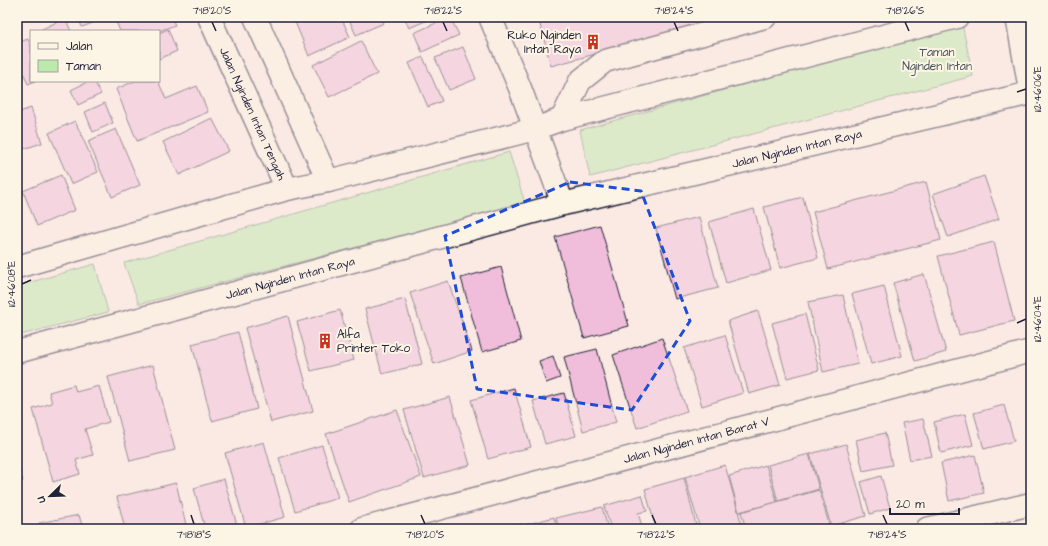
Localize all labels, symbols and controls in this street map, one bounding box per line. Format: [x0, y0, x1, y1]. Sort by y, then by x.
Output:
text: 7°18'20"S [193, 4, 232, 18]
text: 7°18'22"S [424, 4, 463, 18]
text: 7°18'24"S [654, 4, 694, 18]
text: 7°18'26"S [886, 4, 925, 18]
place label: Ruko Nginden Intan Raya [507, 27, 581, 59]
legend [30, 30, 160, 82]
building icon: Ruko Nginden Intan Raya [584, 33, 602, 51]
text: Jalan [66, 38, 92, 55]
park label: Taman Nginden Intan [902, 44, 972, 76]
street label: Jalan Nginden Intan Tengah [215, 45, 290, 183]
text: Taman [66, 58, 101, 75]
text: 112°46'06"E [1031, 66, 1045, 112]
street label: Jalan Nginden Intan Raya [730, 125, 864, 173]
street label: Jalan Nginden Intan Raya [224, 253, 357, 304]
text: 112°46'08"E [5, 261, 19, 307]
text: 112°46'04"E [1031, 296, 1045, 342]
place label: Alfa Printer Toko [337, 326, 410, 357]
building icon: Alfa Printer Toko [316, 332, 334, 350]
street label: Jalan Nginden Intan Barat V [622, 413, 772, 468]
north arrow [30, 476, 70, 516]
scale bar [890, 490, 959, 516]
text: U [33, 494, 50, 506]
text: 20 m [896, 496, 925, 513]
text: 7°18'18"S [177, 528, 212, 542]
text: 7°18'20"S [406, 528, 445, 542]
text: 7°18'22"S [637, 528, 676, 542]
text: 7°18'24"S [867, 528, 907, 542]

